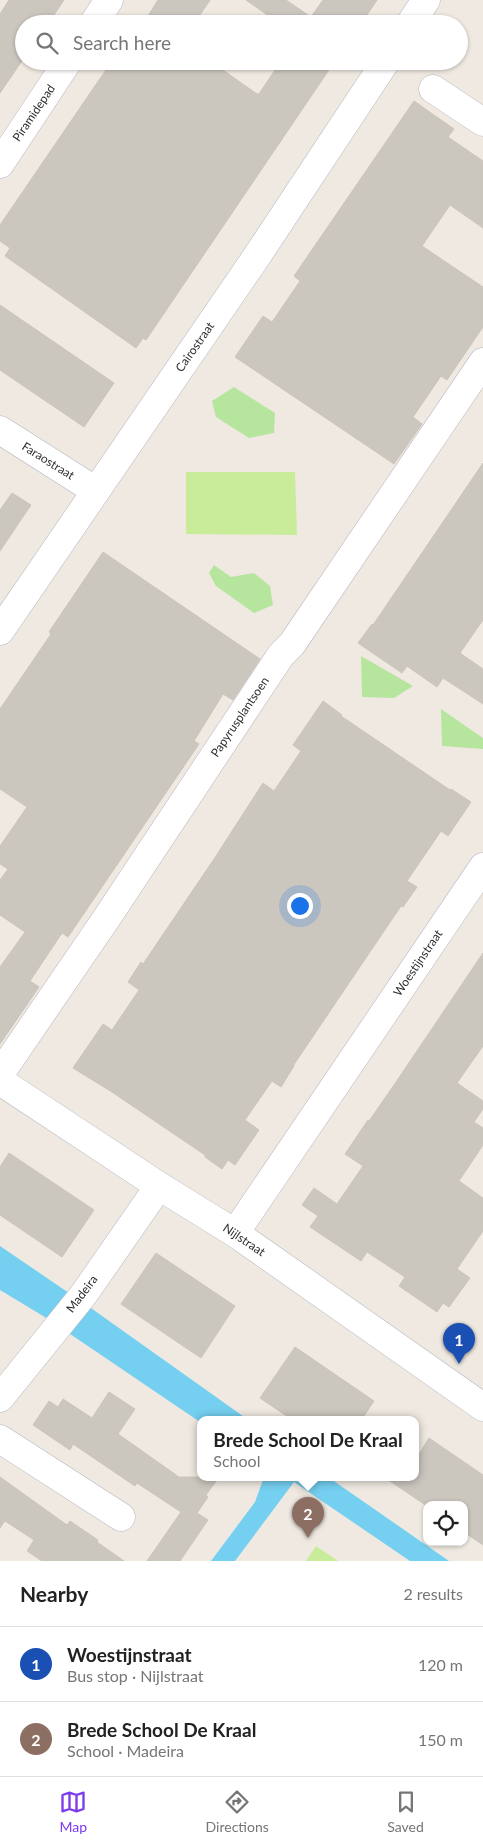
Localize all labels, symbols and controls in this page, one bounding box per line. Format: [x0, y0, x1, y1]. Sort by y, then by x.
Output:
search box [15, 15, 468, 70]
icon: search [33, 29, 61, 57]
text: Search here [73, 31, 171, 54]
street label: Piramidepad [9, 81, 58, 144]
street label: Cairostraat [172, 318, 218, 375]
street label: Faraostraat [19, 439, 78, 483]
street label: Papyrusplantsoen [207, 674, 272, 760]
your location [287, 893, 313, 919]
street label: Woestijnstraat [390, 926, 446, 999]
street label: Nijlstraat [220, 1220, 269, 1259]
street label: Madeira [63, 1272, 101, 1315]
pin: 1 [443, 1323, 475, 1364]
popup [197, 1416, 419, 1481]
text: Brede School De Kraal [213, 1428, 403, 1451]
text: School [213, 1451, 260, 1470]
pin: 2 [292, 1497, 324, 1538]
map controls [423, 1501, 468, 1546]
button: locate [423, 1501, 468, 1546]
text: Nearby [20, 1581, 88, 1606]
text: 2 results [403, 1584, 463, 1603]
text: Woestijnstraat [67, 1643, 192, 1666]
text: 1 [31, 1655, 41, 1674]
text: 120 m [418, 1655, 463, 1674]
text: Bus stop · Nijlstraat [67, 1666, 204, 1685]
text: Brede School De Kraal [67, 1718, 256, 1741]
text: 2 [31, 1730, 41, 1749]
text: 150 m [418, 1730, 463, 1749]
text: School · Madeira [67, 1741, 184, 1760]
tab: Map [59, 1788, 87, 1835]
tab: Directions [206, 1788, 269, 1835]
tab: Saved [387, 1788, 424, 1835]

